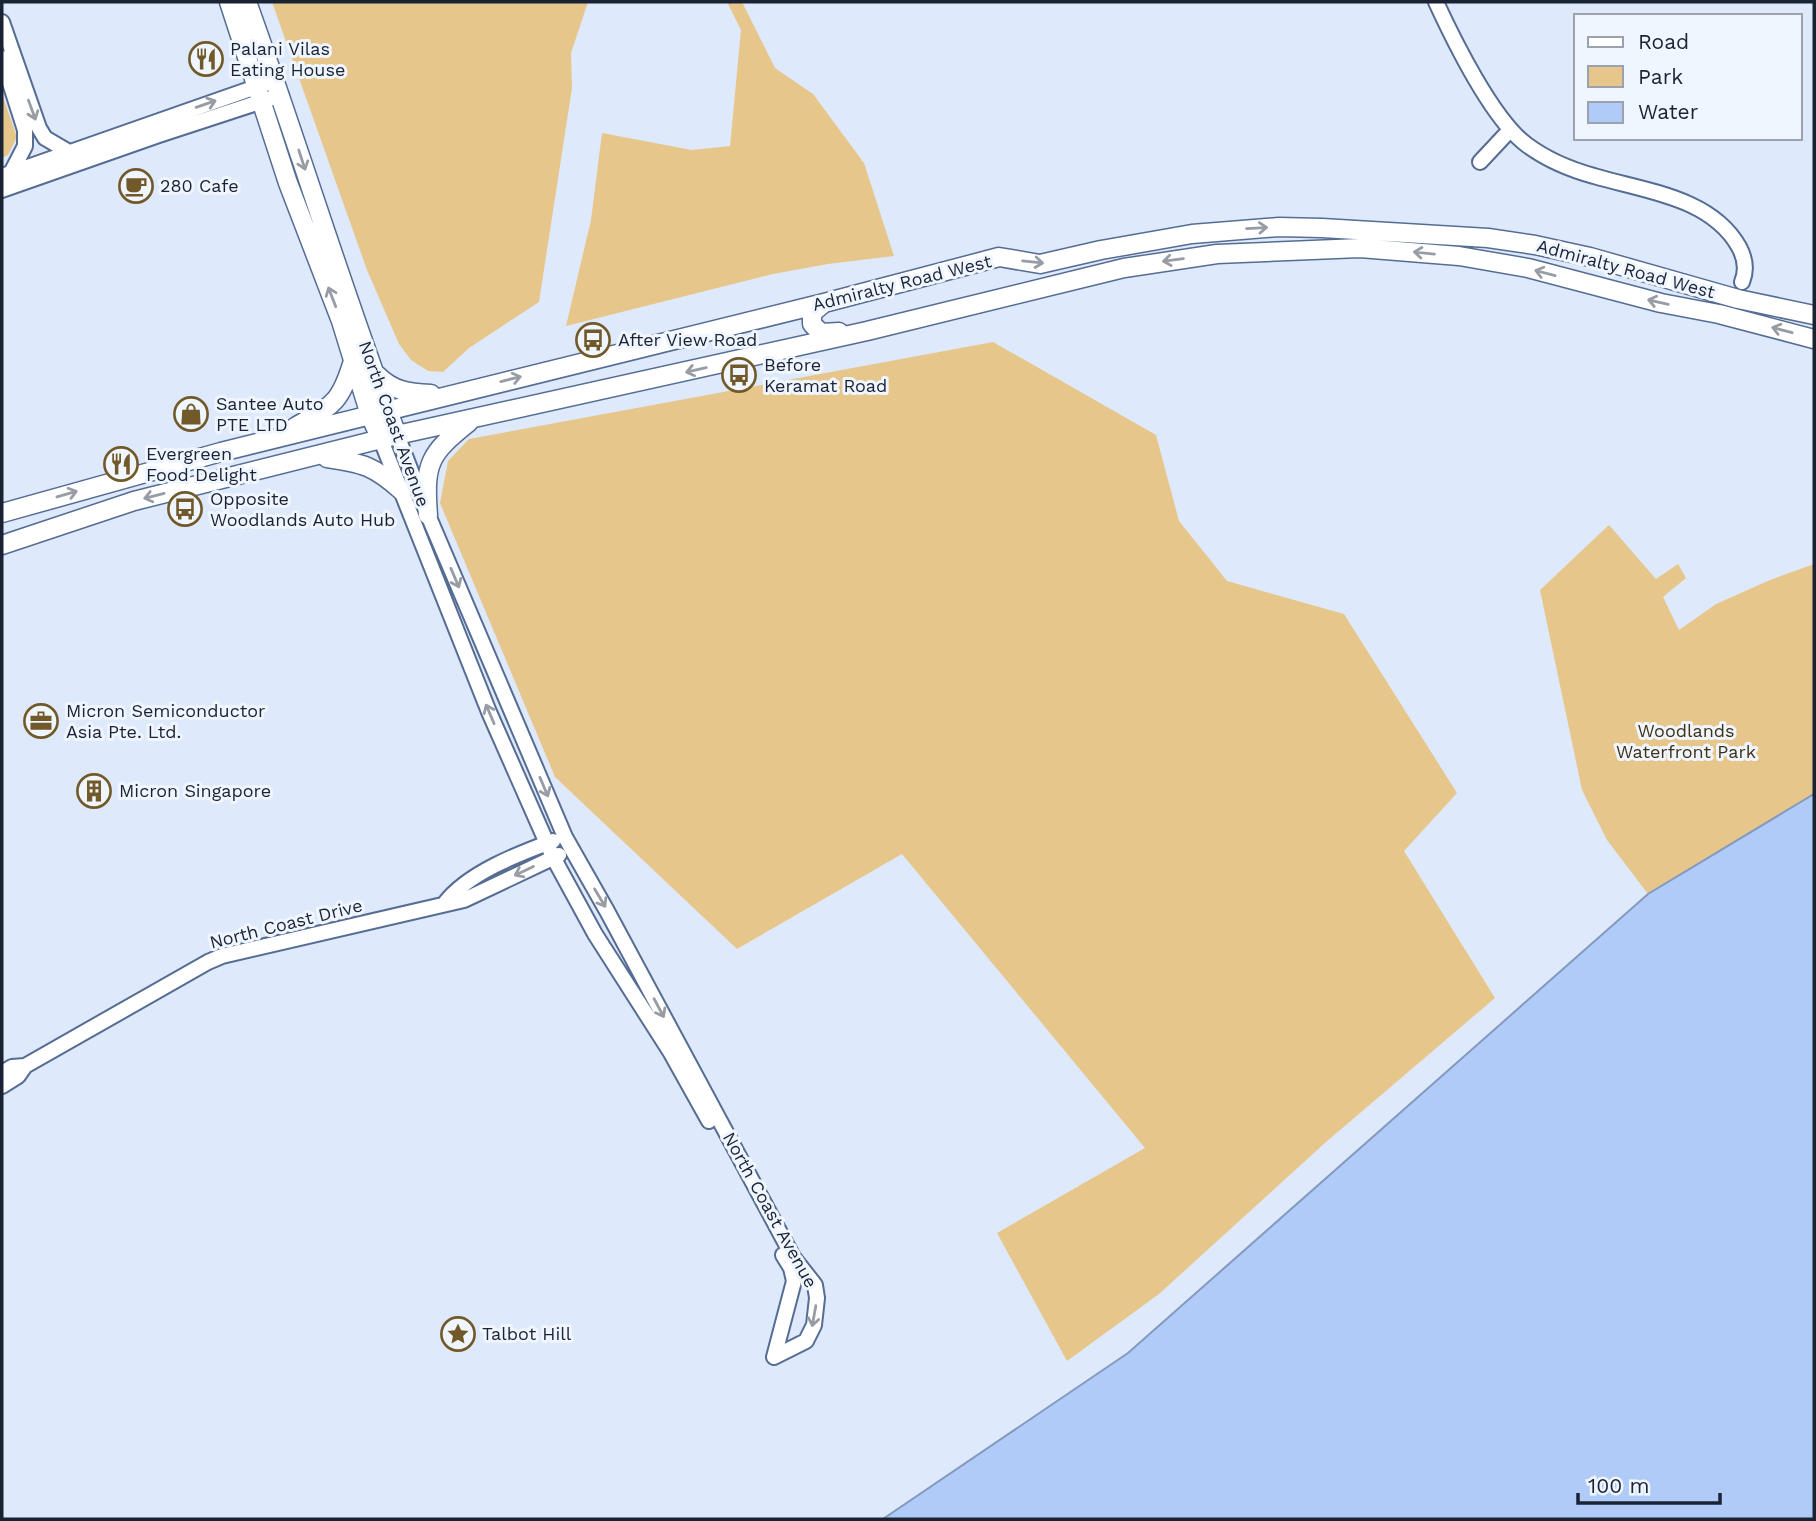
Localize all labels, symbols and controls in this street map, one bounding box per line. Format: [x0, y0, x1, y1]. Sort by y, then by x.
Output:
legend [1574, 14, 1802, 140]
text: Road [1638, 29, 1689, 54]
place label: Palani Vilas Eating House [230, 38, 345, 80]
restaurant icon: Palani Vilas Eating House [187, 40, 225, 78]
text: Park [1638, 64, 1683, 89]
one-way arrow [194, 97, 216, 109]
one-way arrow [27, 98, 39, 120]
text: Water [1638, 99, 1699, 124]
one-way arrow [296, 149, 309, 171]
cafe icon: 280 Cafe [117, 167, 155, 205]
place label: 280 Cafe [160, 175, 239, 196]
one-way arrow [1245, 222, 1268, 235]
street label: Admiralty Road West [1535, 235, 1718, 303]
one-way arrow [1414, 246, 1436, 259]
street label: Admiralty Road West [810, 250, 994, 315]
one-way arrow [1162, 253, 1185, 266]
one-way arrow [1021, 256, 1044, 269]
one-way arrow [1534, 266, 1557, 279]
one-way arrow [324, 286, 337, 308]
one-way arrow [1647, 295, 1670, 308]
bus stop icon: After View Road [574, 321, 612, 359]
one-way arrow [1771, 323, 1794, 336]
place label: After View Road [618, 329, 757, 350]
street label: North Coast Avenue [355, 338, 434, 510]
place label: Before Keramat Road [764, 354, 887, 396]
bus stop icon: Before Keramat Road [720, 356, 758, 394]
one-way arrow [686, 364, 708, 377]
one-way arrow [500, 372, 522, 385]
place label: Santee Auto PTE LTD [216, 393, 323, 435]
shop icon: Santee Auto PTE LTD [172, 395, 210, 433]
place label: Evergreen Food Delight [146, 443, 257, 485]
restaurant icon: Evergreen Food Delight [102, 445, 140, 483]
one-way arrow [55, 487, 78, 500]
place label: Opposite Woodlands Auto Hub [210, 488, 395, 530]
one-way arrow [143, 490, 166, 504]
bus stop icon: Opposite Woodlands Auto Hub [166, 490, 204, 528]
one-way arrow [449, 567, 462, 588]
place label: Micron Semiconductor Asia Pte. Ltd. [66, 700, 265, 742]
office icon: Micron Semiconductor Asia Pte. Ltd. [22, 702, 60, 740]
one-way arrow [483, 703, 496, 725]
park label: Woodlands Waterfront Park [1616, 720, 1756, 762]
building icon: Micron Singapore [75, 772, 113, 810]
one-way arrow [538, 776, 551, 797]
place label: Micron Singapore [119, 780, 271, 801]
one-way arrow [514, 865, 535, 878]
one-way arrow [593, 887, 607, 907]
street label: North Coast Drive [207, 894, 364, 953]
one-way arrow [653, 997, 666, 1018]
street label: North Coast Avenue [719, 1128, 822, 1291]
one-way arrow [807, 1304, 821, 1327]
place icon: Talbot Hill [439, 1315, 477, 1353]
place label: Talbot Hill [482, 1323, 572, 1344]
scale bar [1578, 1462, 1720, 1506]
text: 100 m [1588, 1473, 1650, 1498]

